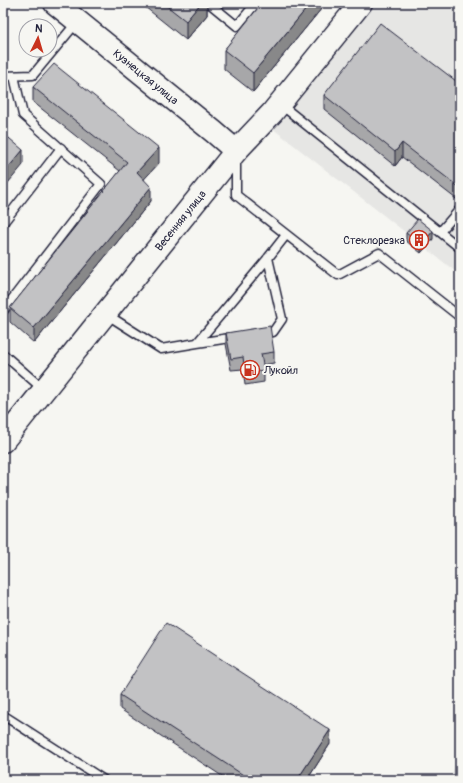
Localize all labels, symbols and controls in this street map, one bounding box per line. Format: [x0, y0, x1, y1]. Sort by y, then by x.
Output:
north arrow [18, 18, 58, 58]
text: N [35, 22, 44, 35]
street label: Кузнецкая улица [111, 46, 181, 107]
street label: Весенняя улица [152, 188, 208, 253]
building icon: Стеклорезка [408, 229, 430, 251]
place label: Стеклорезка [343, 234, 405, 247]
fuel station icon: Лукойл [239, 359, 261, 381]
place label: Лукойл [263, 364, 298, 377]

